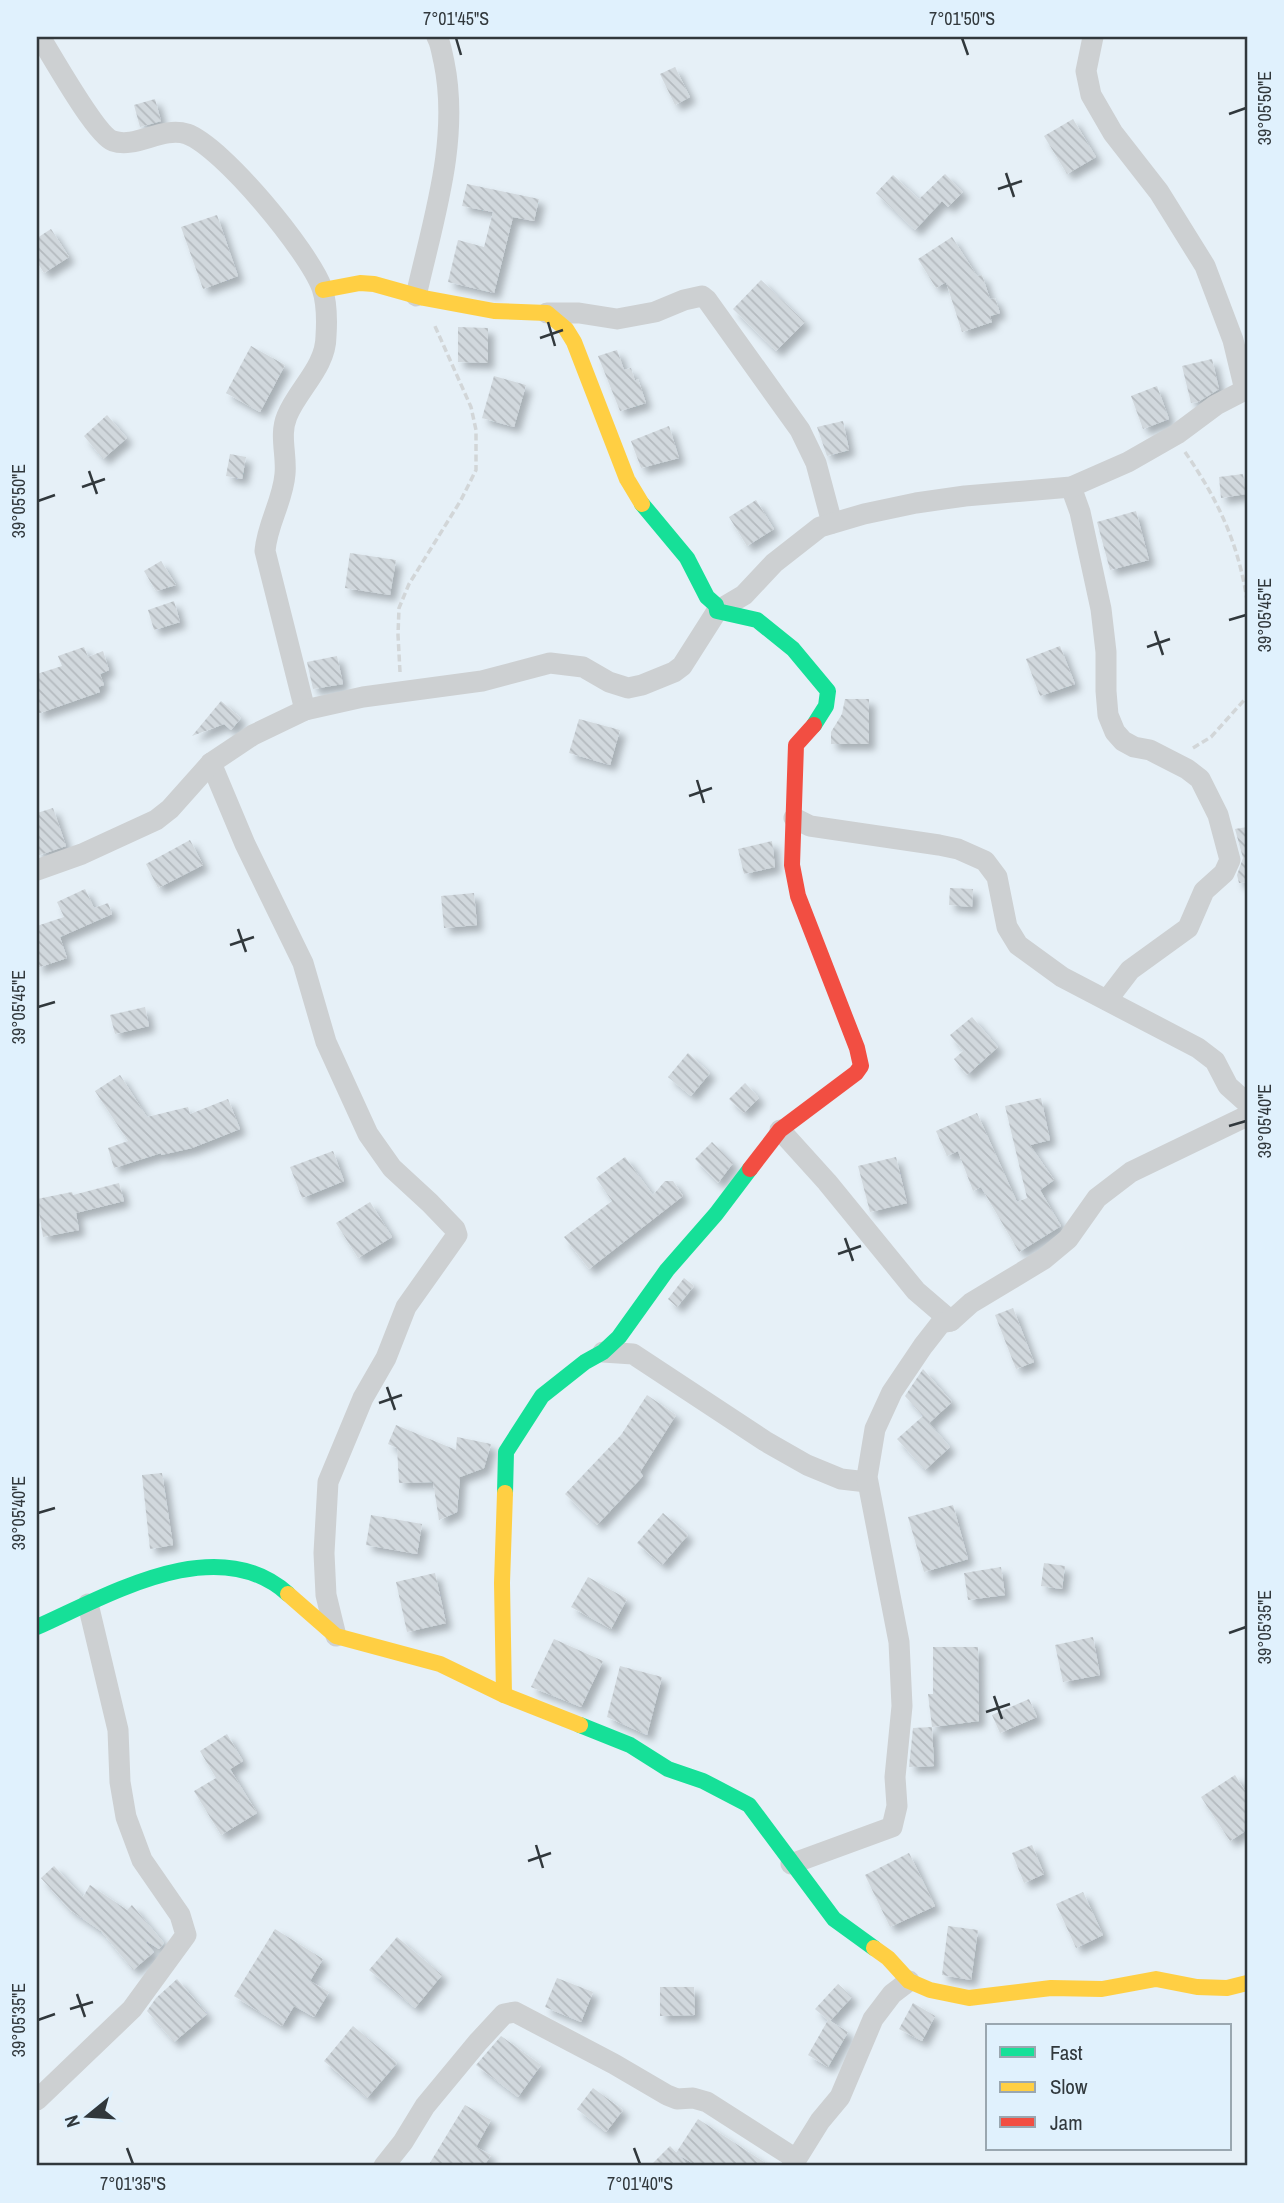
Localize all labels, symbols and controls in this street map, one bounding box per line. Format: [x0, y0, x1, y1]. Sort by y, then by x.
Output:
text: 7°01'45"S [423, 6, 489, 31]
text: 7°01'50"S [929, 6, 995, 31]
text: 39°05'50"E [1252, 71, 1277, 145]
text: 39°05'50"E [6, 464, 31, 538]
text: 39°05'45"E [1252, 578, 1277, 652]
text: 39°05'45"E [6, 970, 31, 1044]
text: 39°05'40"E [1252, 1084, 1277, 1158]
text: 39°05'40"E [6, 1476, 31, 1550]
text: 39°05'35"E [1252, 1590, 1277, 1664]
text: 39°05'35"E [6, 1983, 31, 2057]
legend [986, 2024, 1232, 2150]
text: Fast [1050, 2038, 1083, 2067]
text: Slow [1050, 2072, 1088, 2101]
north arrow [52, 2080, 122, 2150]
text: Jam [1050, 2108, 1083, 2137]
text: N [58, 2112, 86, 2131]
text: 7°01'35"S [100, 2171, 166, 2196]
text: 7°01'40"S [607, 2171, 673, 2196]

